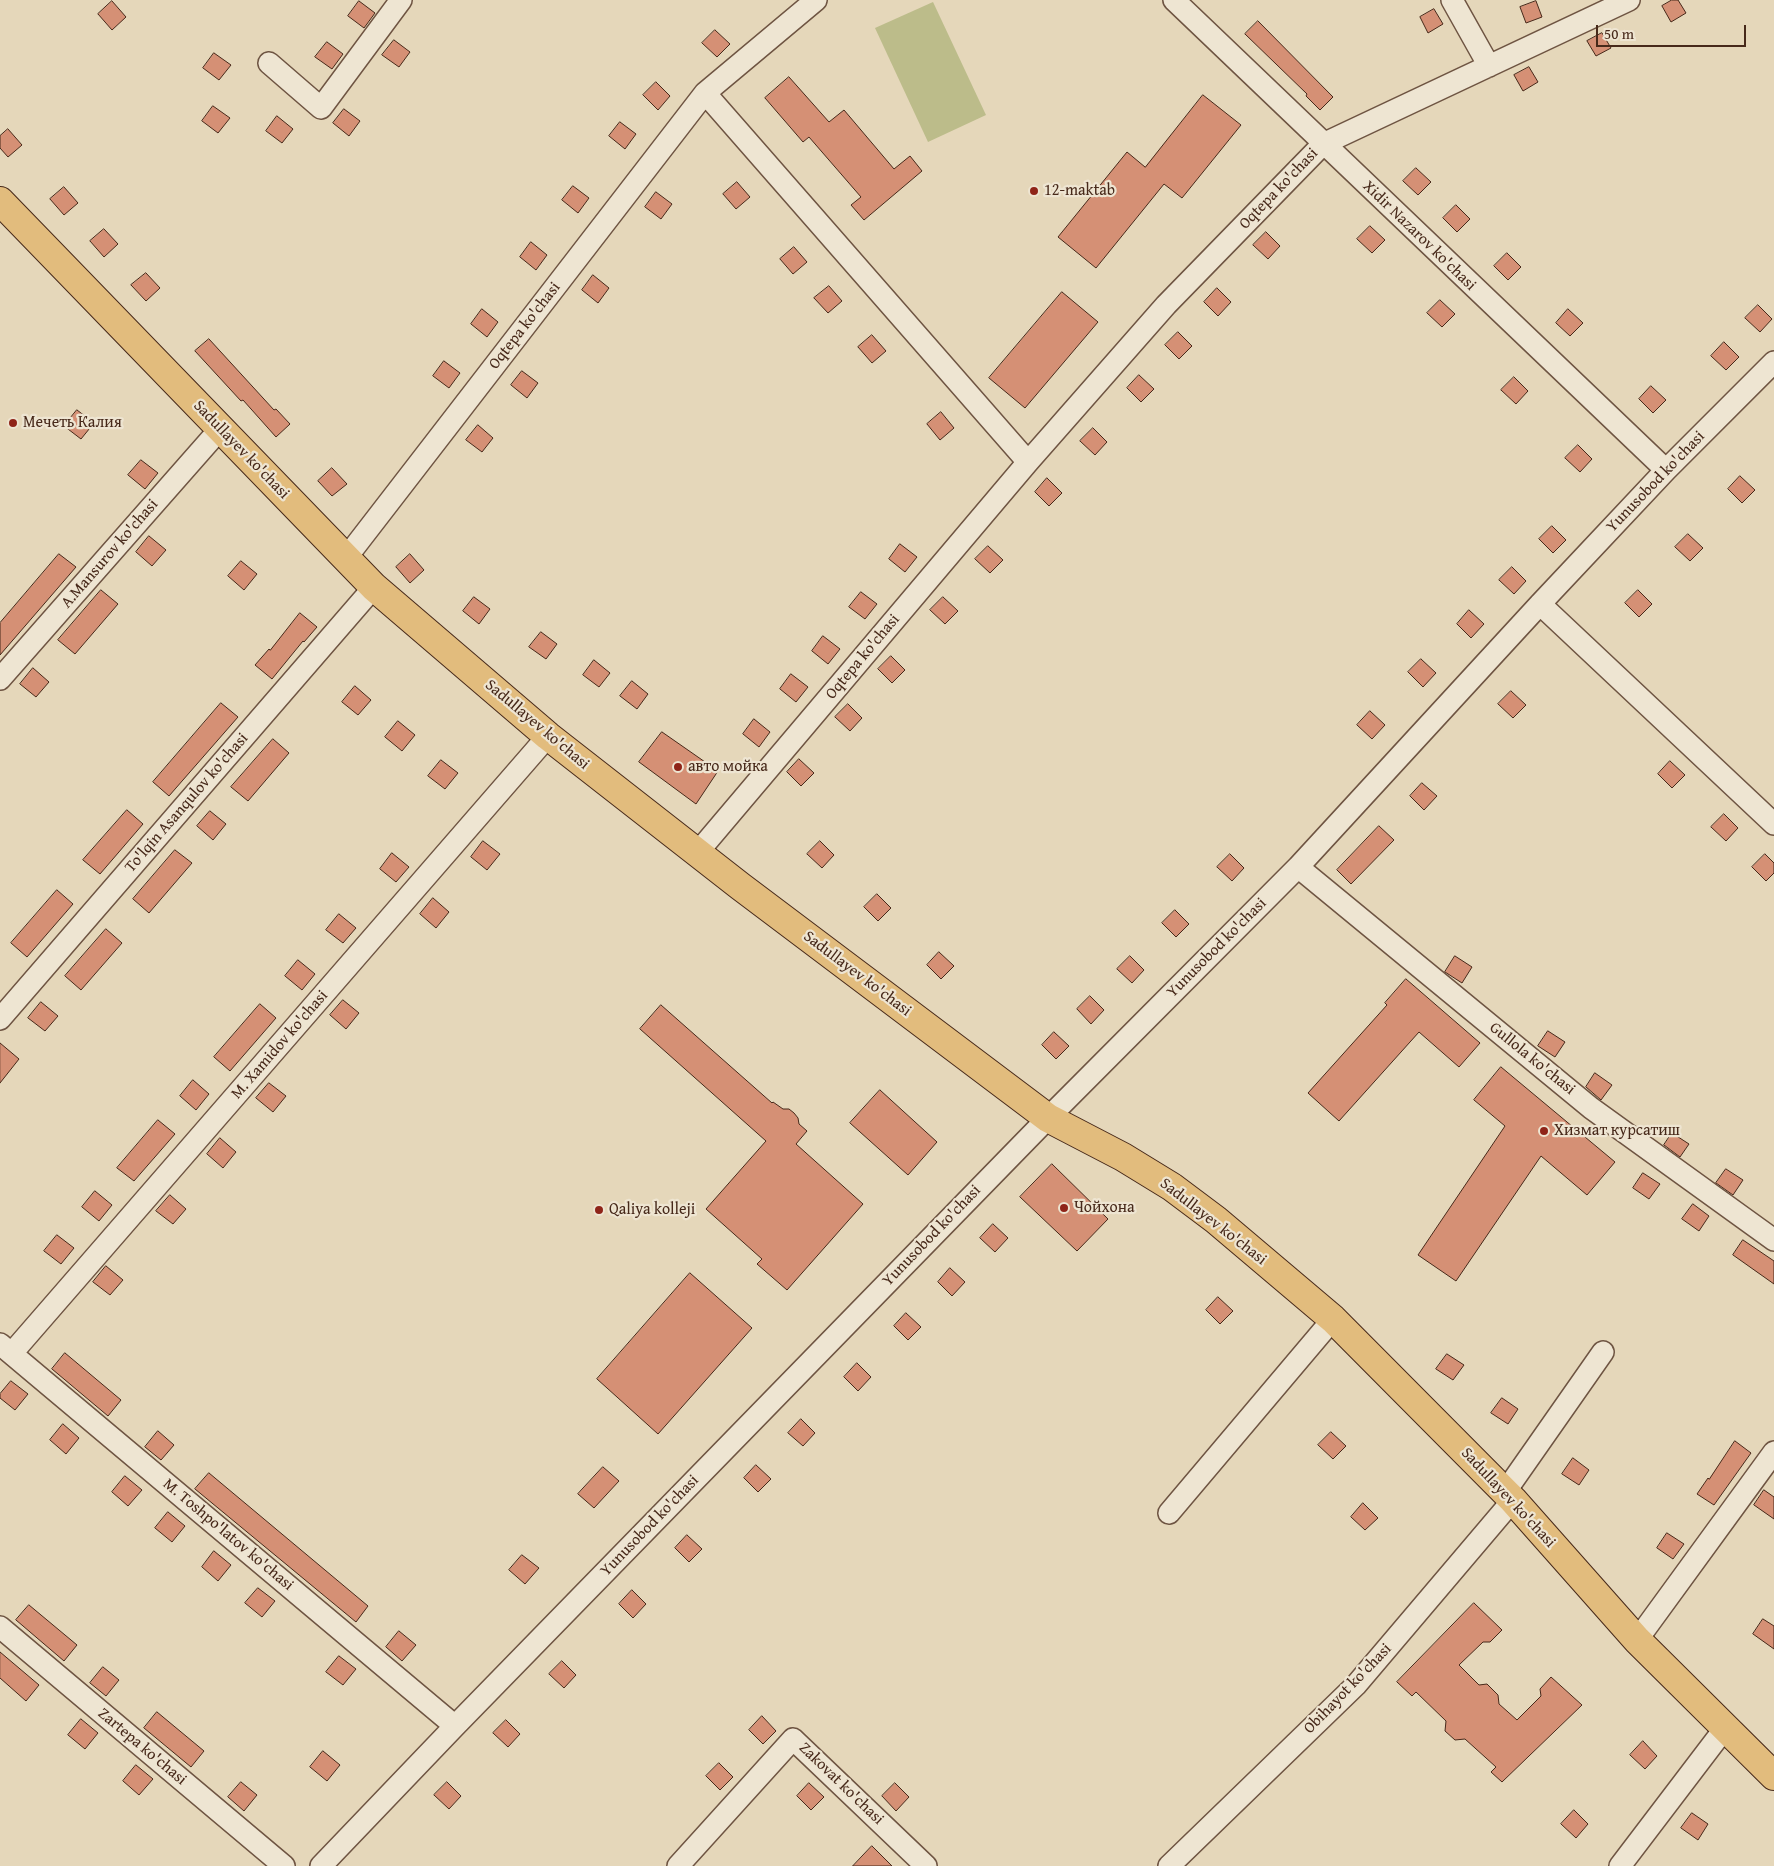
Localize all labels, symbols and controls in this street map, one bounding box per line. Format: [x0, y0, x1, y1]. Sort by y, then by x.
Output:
scale bar [1599, 15, 1749, 47]
text: 50 m [1604, 23, 1634, 44]
street label: Oqtepa ko'chasi [1236, 144, 1322, 234]
street label: Xidir Nazarov ko'chasi [1358, 177, 1480, 295]
place label: 12-maktab [1044, 181, 1115, 201]
marker: 12-maktab [1028, 185, 1040, 197]
street label: Oqtepa ko'chasi [485, 279, 565, 373]
street label: Sadullayev ko'chasi [189, 397, 293, 503]
place label: Мечеть Калия [23, 413, 122, 433]
marker: Мечеть Калия [7, 417, 19, 429]
street label: Yunusobod ko'chasi [1603, 427, 1709, 537]
street label: A.Mansurov ko'chasi [57, 496, 163, 612]
street label: Oqtepa ko'chasi [822, 610, 904, 704]
street label: Sadullayev ko'chasi [481, 676, 593, 774]
street label: To'lqin Asanqulov ko'chasi [121, 729, 253, 877]
place label: авто мойка [688, 757, 768, 777]
marker: авто мойка [672, 761, 684, 773]
street label: Yunusobod ko'chasi [1163, 894, 1271, 1002]
street label: Sadullayev ko'chasi [799, 927, 915, 1021]
street label: M. Xamidov ko'chasi [228, 987, 332, 1103]
street label: Gullola ko'chasi [1485, 1018, 1579, 1100]
place label: Хизмат курсатиш [1554, 1121, 1680, 1141]
marker: Хизмат курсатиш [1538, 1125, 1550, 1137]
street label: Sadullayev ko'chasi [1156, 1174, 1270, 1270]
street label: Yunusobod ko'chasi [879, 1181, 985, 1291]
place label: Чойхона [1074, 1198, 1135, 1218]
place label: Qaliya kolleji [609, 1200, 695, 1220]
marker: Чойхона [1058, 1202, 1070, 1214]
marker: Qaliya kolleji [593, 1204, 605, 1216]
street label: Sadullayev ko'chasi [1457, 1444, 1559, 1552]
street label: Yunusobod ko'chasi [597, 1471, 703, 1581]
street label: M. Toshpo'latov ko'chasi [159, 1475, 297, 1595]
street label: Obihayot ko'chasi [1300, 1640, 1396, 1738]
street label: Zartepa ko'chasi [94, 1704, 190, 1790]
street label: Zakovat ko'chasi [795, 1739, 887, 1829]

